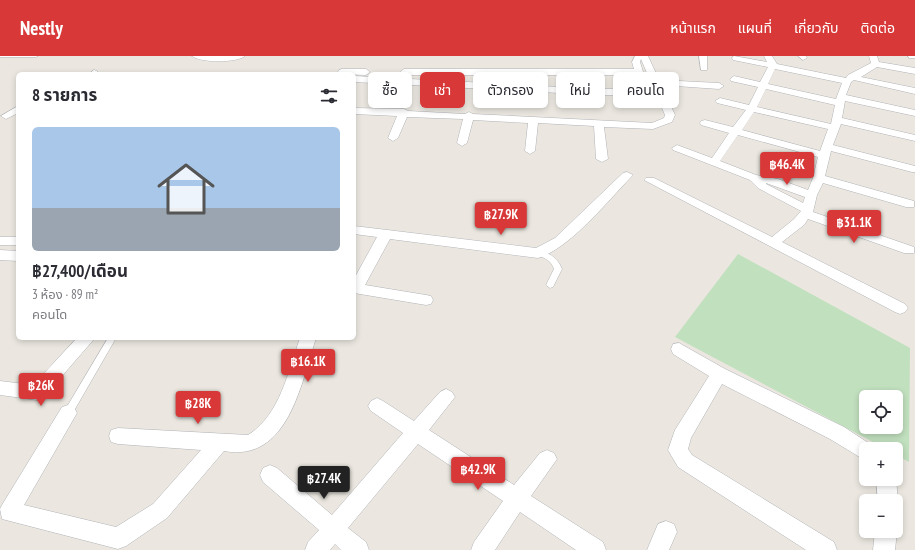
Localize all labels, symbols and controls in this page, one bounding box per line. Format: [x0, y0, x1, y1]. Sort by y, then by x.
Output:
text: Nestly [20, 16, 63, 40]
text: หน้าแรก [670, 19, 716, 37]
text: แผนที่ [738, 19, 772, 37]
text: เกี่ยวกับ [794, 19, 839, 37]
text: ติดต่อ [861, 19, 895, 37]
chip: ซื้อ [368, 72, 412, 108]
chip: เช่า [420, 72, 465, 108]
chip: ตัวกรอง [473, 72, 548, 108]
chip: ใหม่ [556, 72, 605, 108]
chip: คอนโด [613, 72, 679, 108]
text: 8 รายการ [32, 84, 97, 106]
icon: filters [318, 85, 340, 107]
pin: ฿46.4K [754, 152, 820, 186]
icon: home [150, 153, 222, 225]
text: ฿46.4K [769, 156, 805, 173]
pin: ฿27.9K [468, 202, 534, 236]
text: ฿27.9K [484, 206, 518, 223]
pin: ฿31.1K [821, 210, 887, 244]
text: ฿31.1K [836, 214, 872, 231]
text: ฿27,400/เดือน [32, 260, 128, 282]
text: 3 ห้อง · 89 m² [32, 286, 98, 303]
text: คอนโด [32, 306, 67, 323]
pin: ฿16.1K [275, 349, 341, 383]
text: ฿16.1K [290, 353, 326, 370]
pin: ฿26K [17, 373, 65, 407]
text: ฿26K [28, 377, 54, 394]
map controls [859, 390, 903, 538]
button: locate [859, 390, 903, 434]
pin: ฿28K [174, 391, 222, 425]
text: ฿28K [185, 395, 211, 412]
button: + [859, 442, 903, 486]
pin: ฿42.9K [445, 457, 511, 491]
text: ฿42.9K [460, 461, 496, 478]
pin: ฿27.4K [291, 466, 357, 500]
text: ฿27.4K [307, 470, 341, 487]
button: − [859, 494, 903, 538]

